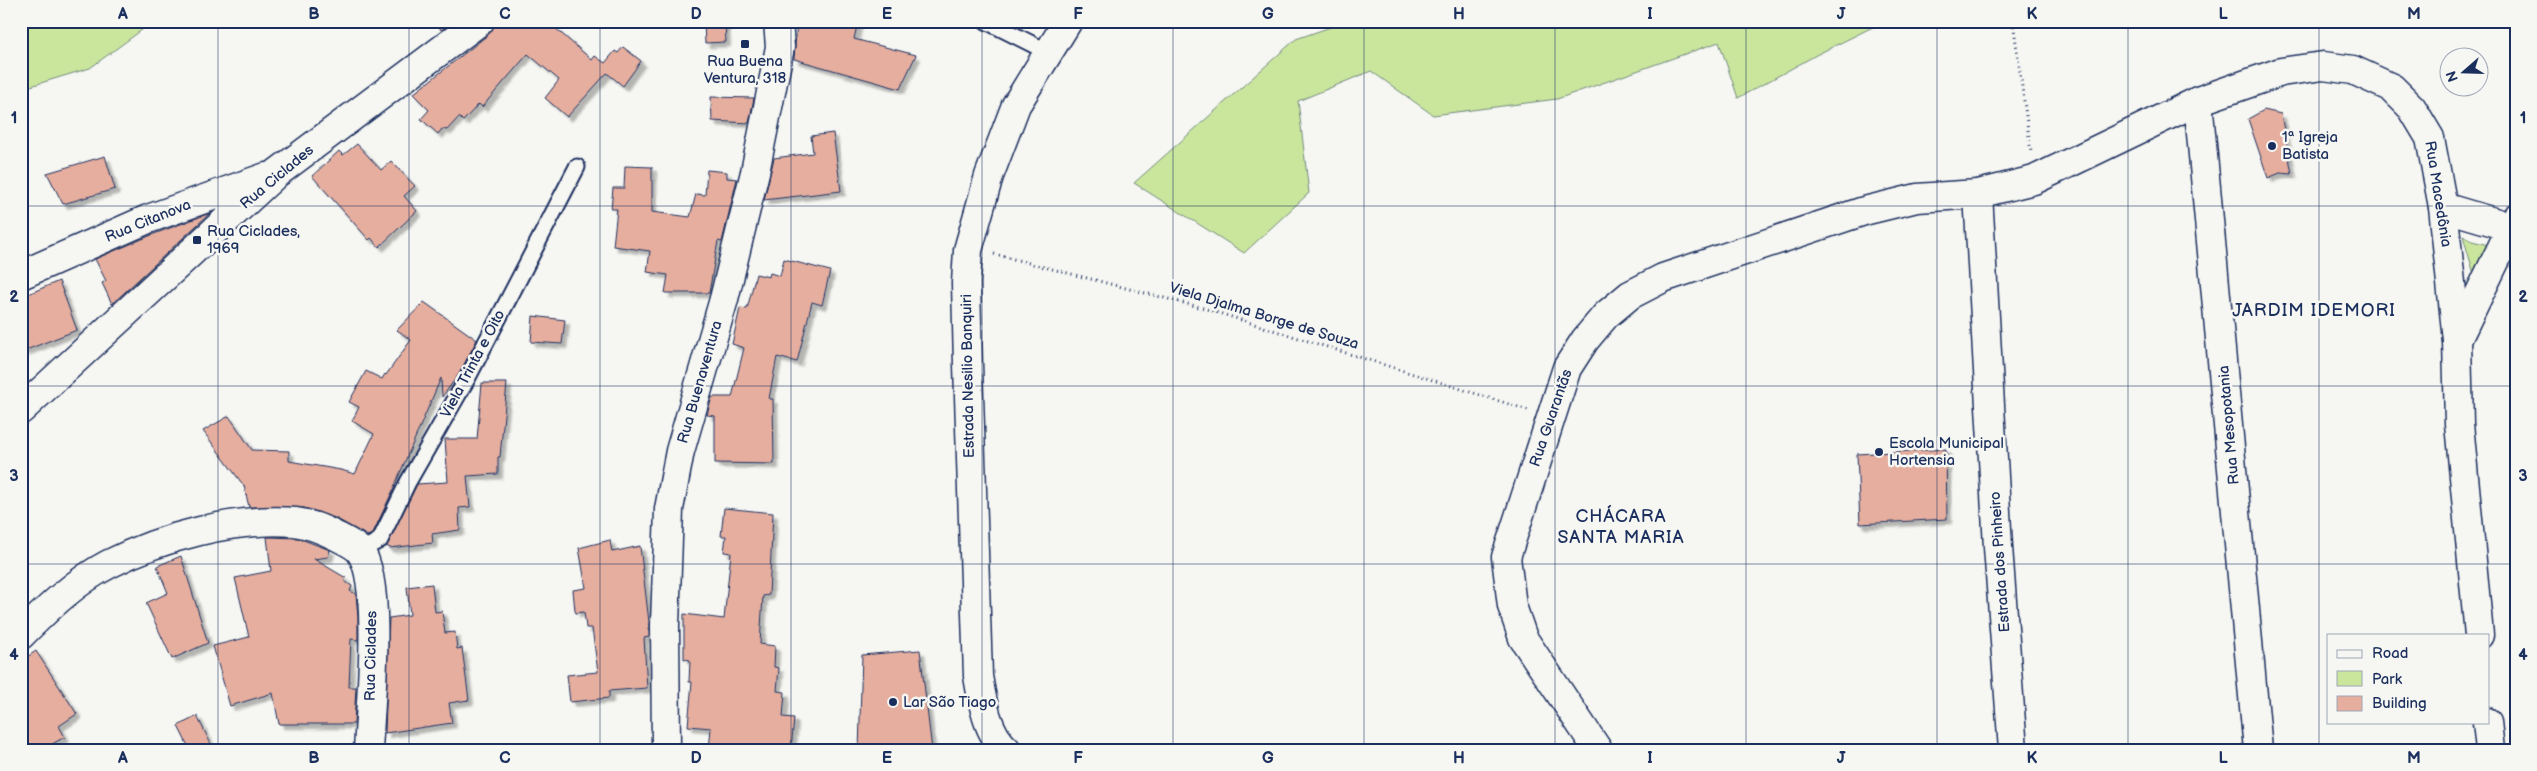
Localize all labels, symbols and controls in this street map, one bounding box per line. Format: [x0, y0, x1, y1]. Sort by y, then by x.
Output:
text: A [117, 5, 128, 24]
text: B [308, 5, 320, 24]
text: C [499, 5, 511, 24]
text: D [690, 5, 702, 24]
text: E [882, 5, 892, 24]
text: F [1073, 5, 1083, 24]
text: G [1262, 5, 1274, 24]
text: H [1453, 5, 1465, 24]
text: I [1647, 5, 1653, 24]
text: J [1837, 5, 1846, 24]
text: K [2027, 5, 2038, 24]
text: L [2218, 5, 2228, 24]
text: M [2407, 5, 2421, 24]
marker: Rua Buena Ventura, 318 [739, 38, 751, 50]
north arrow [2440, 48, 2490, 98]
place label: Rua Buena Ventura, 318 [704, 52, 786, 88]
text: N [2442, 68, 2462, 84]
text: 1 [11, 109, 17, 128]
text: 1 [2520, 109, 2526, 128]
place label: 1ª Igreja Batista [2282, 128, 2338, 164]
street label: Rua Macedônia [2420, 139, 2456, 249]
street label: Rua Ciclades [236, 140, 318, 213]
marker: 1ª Igreja Batista [2266, 140, 2278, 152]
street label: Rua Citanova [102, 195, 194, 247]
place label: Rua Ciclades, 1969 [207, 222, 300, 258]
marker: Rua Ciclades, 1969 [191, 234, 203, 246]
street label: Viela Djalma Borge de Souza [1167, 278, 1361, 354]
text: 2 [9, 288, 19, 307]
text: 2 [2518, 288, 2528, 307]
street label: Estrada Nesilio Banquiri [957, 294, 979, 458]
district label: JARDIM IDEMORI [2232, 300, 2396, 321]
street label: Viela Trinta e Oito [436, 307, 510, 421]
street label: Rua Buenaventura [673, 318, 727, 446]
street label: Rua Mesopotania [2214, 365, 2244, 485]
street label: Rua Guarantãs [1525, 366, 1577, 469]
place label: Escola Municipal Hortensia [1889, 434, 2004, 470]
marker: Escola Municipal Hortensia [1873, 446, 1885, 458]
text: 3 [9, 467, 19, 486]
text: 3 [2518, 467, 2528, 486]
street label: Estrada dos Pinheiro [1986, 491, 2014, 633]
district label: CHÁCARA SANTA MARIA [1557, 504, 1685, 548]
street label: Rua Ciclades [361, 610, 381, 701]
legend [2327, 634, 2490, 724]
text: Road [2372, 644, 2408, 663]
text: 4 [9, 646, 19, 665]
text: 4 [2518, 646, 2528, 665]
text: Park [2372, 670, 2403, 689]
place label: Lar São Tiago [903, 693, 996, 712]
text: Building [2372, 694, 2427, 713]
marker: Lar São Tiago [887, 696, 899, 708]
text: A [117, 749, 128, 768]
text: B [308, 749, 320, 768]
text: C [499, 749, 511, 768]
text: D [690, 749, 702, 768]
text: E [882, 749, 892, 768]
text: F [1073, 749, 1083, 768]
text: G [1262, 749, 1274, 768]
text: H [1453, 749, 1465, 768]
text: I [1647, 749, 1653, 768]
text: J [1837, 749, 1846, 768]
text: K [2027, 749, 2038, 768]
text: L [2218, 749, 2228, 768]
text: M [2407, 749, 2421, 768]

